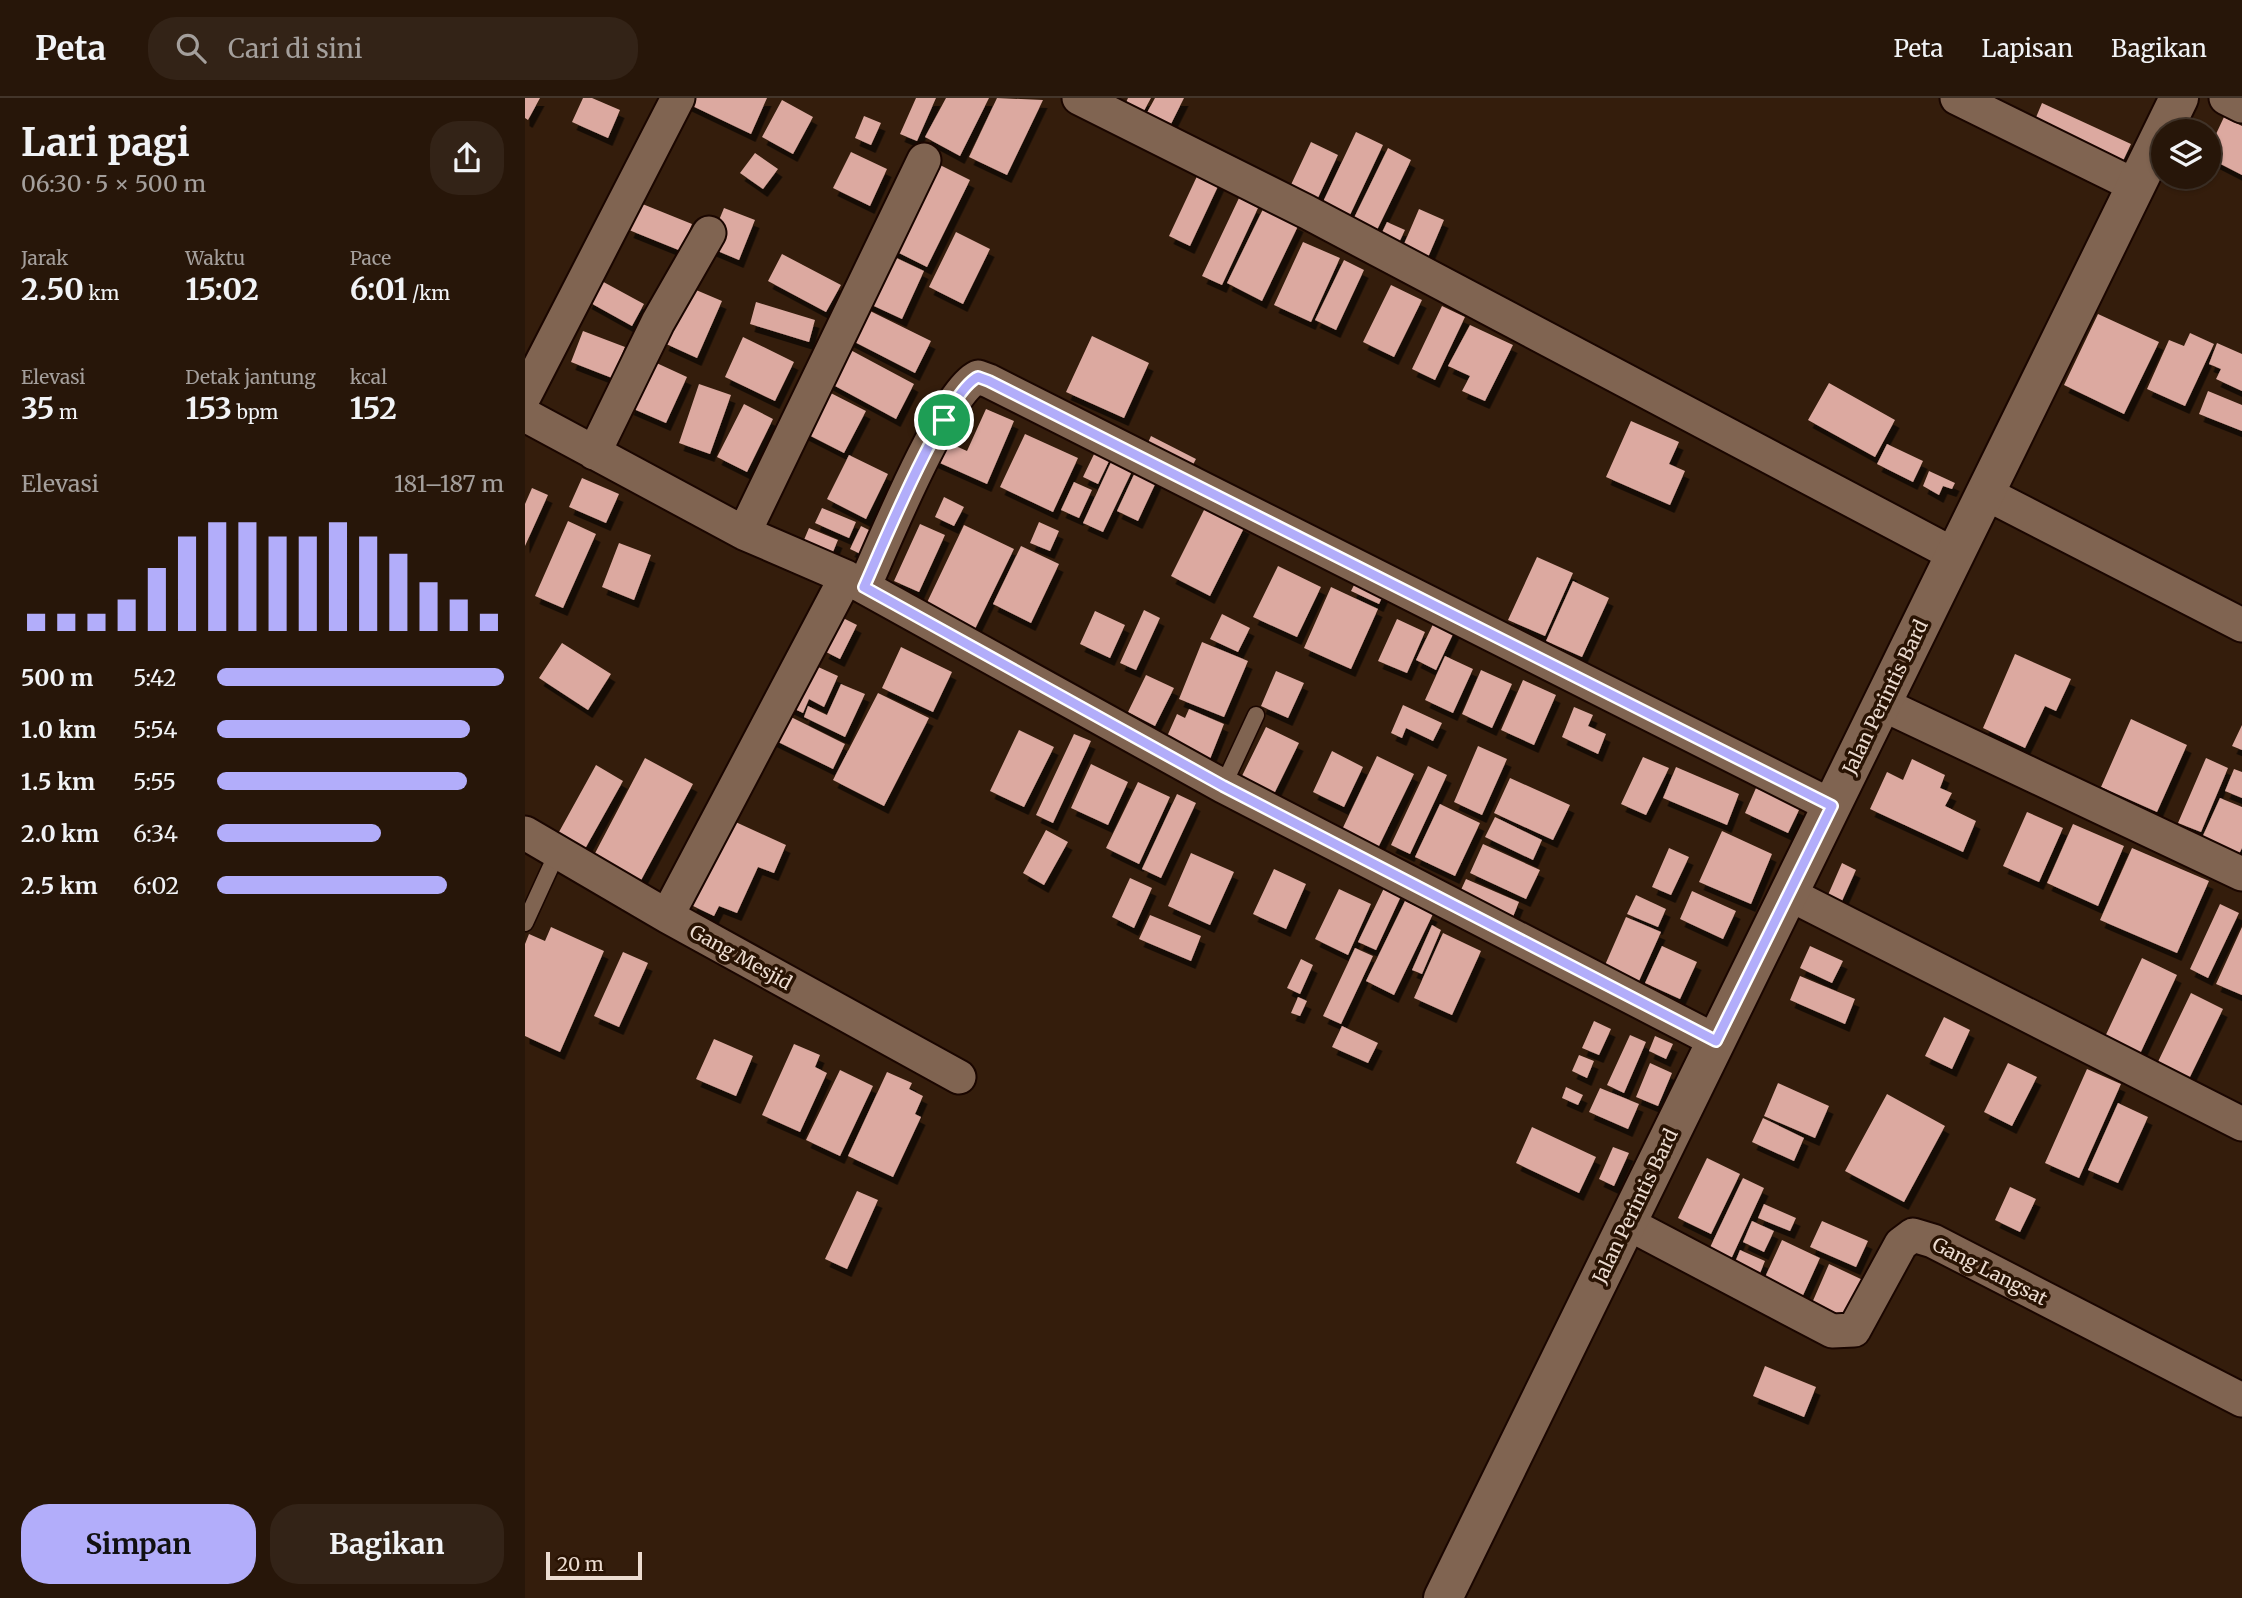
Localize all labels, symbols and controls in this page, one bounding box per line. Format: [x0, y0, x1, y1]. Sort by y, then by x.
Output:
search box [148, 17, 638, 80]
text: Peta [35, 28, 106, 69]
icon: search [172, 29, 210, 67]
text: Cari di sini [228, 32, 362, 65]
text: Peta [1893, 33, 1943, 64]
text: Lapisan [1981, 33, 2073, 64]
text: Bagikan [2111, 33, 2207, 64]
text: Lari pagi [21, 119, 190, 166]
map controls [2151, 119, 2221, 189]
button: layers [2151, 119, 2221, 189]
button: share [430, 121, 504, 195]
text: 06:30 · 5 × 500 m [21, 169, 206, 198]
text: Jarak [21, 246, 68, 270]
text: Waktu [185, 246, 245, 270]
text: Pace [350, 246, 391, 270]
text: 2.50 [21, 270, 84, 308]
text: 15:02 [185, 270, 259, 308]
text: 6:01 [350, 270, 407, 308]
text: km [84, 281, 119, 305]
text: /km [407, 281, 450, 305]
text: Elevasi [21, 365, 85, 389]
text: Detak jantung [185, 365, 316, 389]
text: kcal [350, 365, 387, 389]
text: 35 [21, 389, 54, 427]
text: 153 [185, 389, 232, 427]
text: 152 [350, 389, 397, 427]
pin [914, 390, 974, 450]
text: m [54, 400, 78, 424]
text: bpm [232, 400, 278, 424]
icon: arrive [925, 401, 963, 439]
text: Elevasi [21, 469, 99, 498]
text: 181–187 m [394, 469, 504, 498]
street label: Jalan Perintis Bard [1837, 616, 1933, 779]
text: 500 m [21, 663, 93, 692]
text: 5:42 [133, 663, 176, 692]
text: 1.0 km [21, 715, 96, 744]
text: 5:54 [133, 715, 178, 744]
text: 1.5 km [21, 767, 95, 796]
text: 5:55 [133, 767, 176, 796]
text: 2.0 km [21, 819, 99, 848]
text: 6:34 [133, 819, 178, 848]
text: 2.5 km [21, 871, 98, 900]
text: 6:02 [133, 871, 179, 900]
street label: Gang Mesjid [686, 919, 796, 995]
street label: Jalan Perintis Bard [1587, 1125, 1683, 1288]
street label: Gang Langsat [1929, 1232, 2052, 1311]
button: Simpan [21, 1504, 256, 1584]
button: Bagikan [270, 1504, 504, 1584]
scale bar [546, 1549, 642, 1581]
text: 20 m [557, 1552, 604, 1576]

